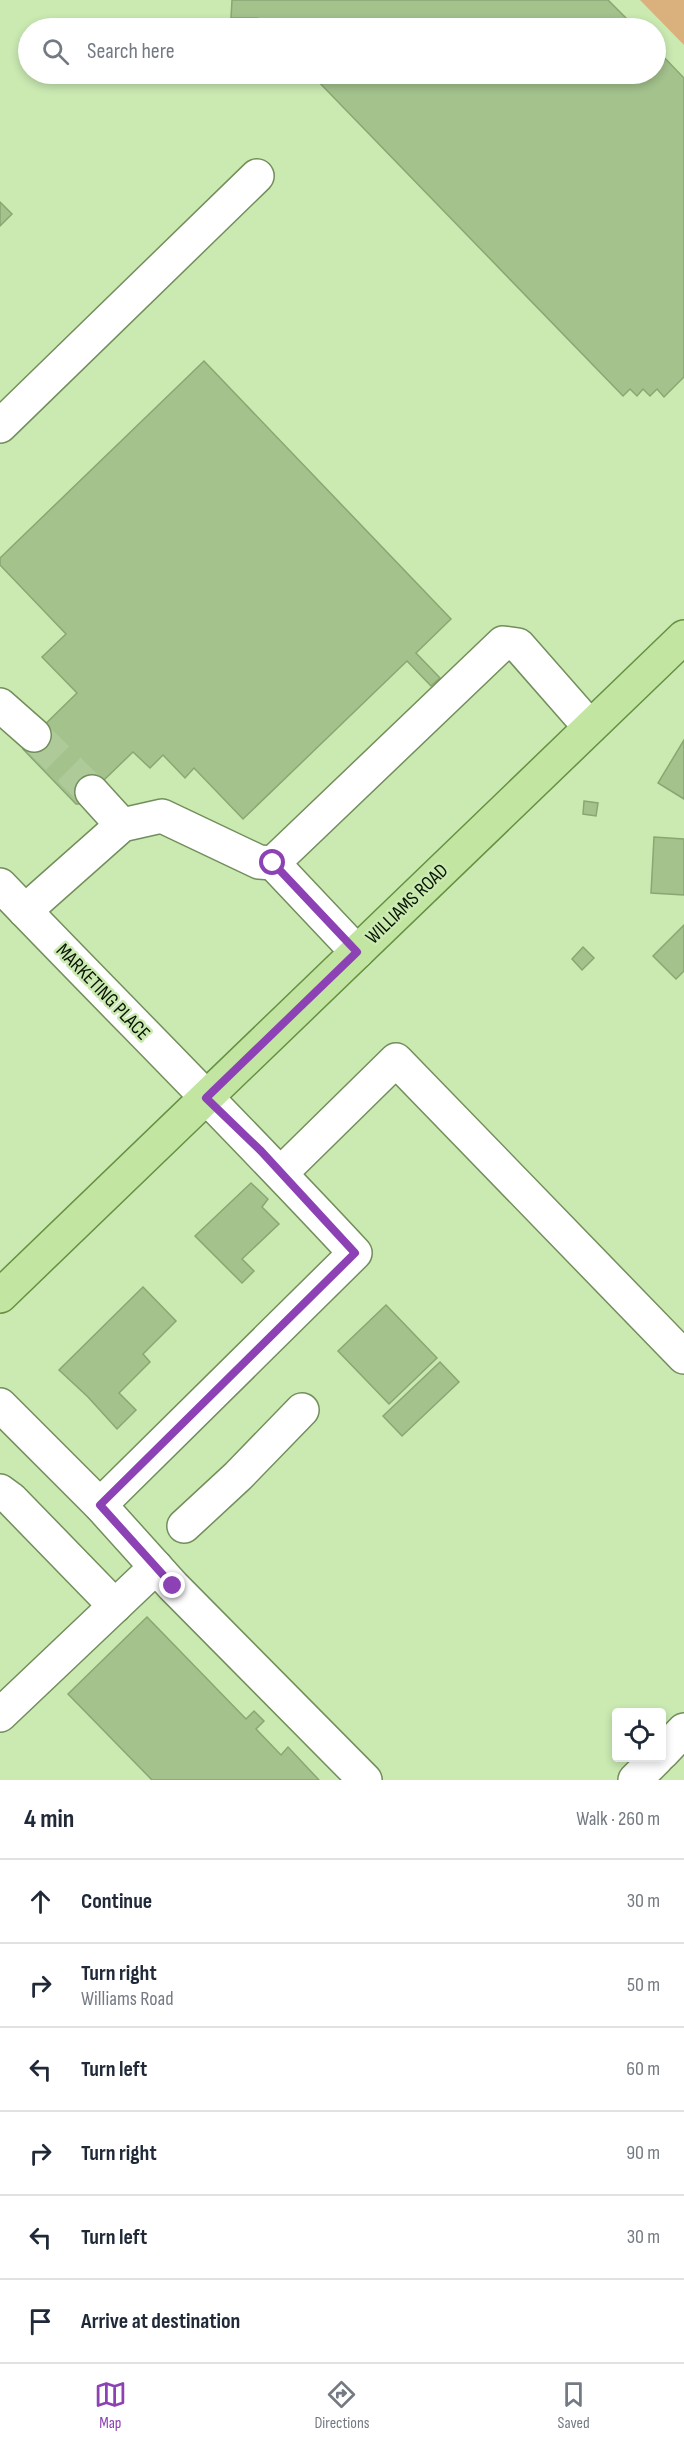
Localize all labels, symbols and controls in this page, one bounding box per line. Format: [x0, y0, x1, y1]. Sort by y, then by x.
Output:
search box [18, 18, 666, 84]
icon: search [39, 35, 72, 68]
text: Search here [87, 38, 174, 65]
route start [259, 849, 285, 875]
street label: WILLIAMS ROAD [361, 859, 453, 949]
street label: MARKETING PLACE [51, 939, 155, 1045]
route end [159, 1572, 185, 1598]
map controls [612, 1708, 666, 1762]
button: locate [612, 1708, 666, 1762]
text: 4 min [24, 1804, 74, 1835]
text: Walk · 260 m [576, 1807, 660, 1831]
icon: ahead [24, 1885, 57, 1918]
text: Continue [81, 1888, 152, 1915]
text: 30 m [627, 1889, 660, 1913]
text: Turn right [81, 1960, 157, 1987]
icon: right [24, 1969, 57, 2002]
text: 50 m [627, 1973, 660, 1997]
text: Williams Road [81, 1987, 174, 2011]
icon: left [24, 2053, 57, 2086]
text: Turn left [81, 2056, 147, 2083]
text: 60 m [626, 2057, 660, 2081]
icon: right [24, 2137, 57, 2170]
text: Turn right [81, 2140, 157, 2167]
text: 90 m [626, 2141, 660, 2165]
icon: left [24, 2221, 57, 2254]
text: Turn left [81, 2224, 147, 2251]
text: 30 m [627, 2225, 660, 2249]
icon: arrive [24, 2305, 57, 2338]
text: Arrive at destination [81, 2308, 240, 2335]
tab: Map [94, 2378, 127, 2433]
tab: Directions [314, 2378, 370, 2433]
tab: Saved [557, 2378, 590, 2433]

